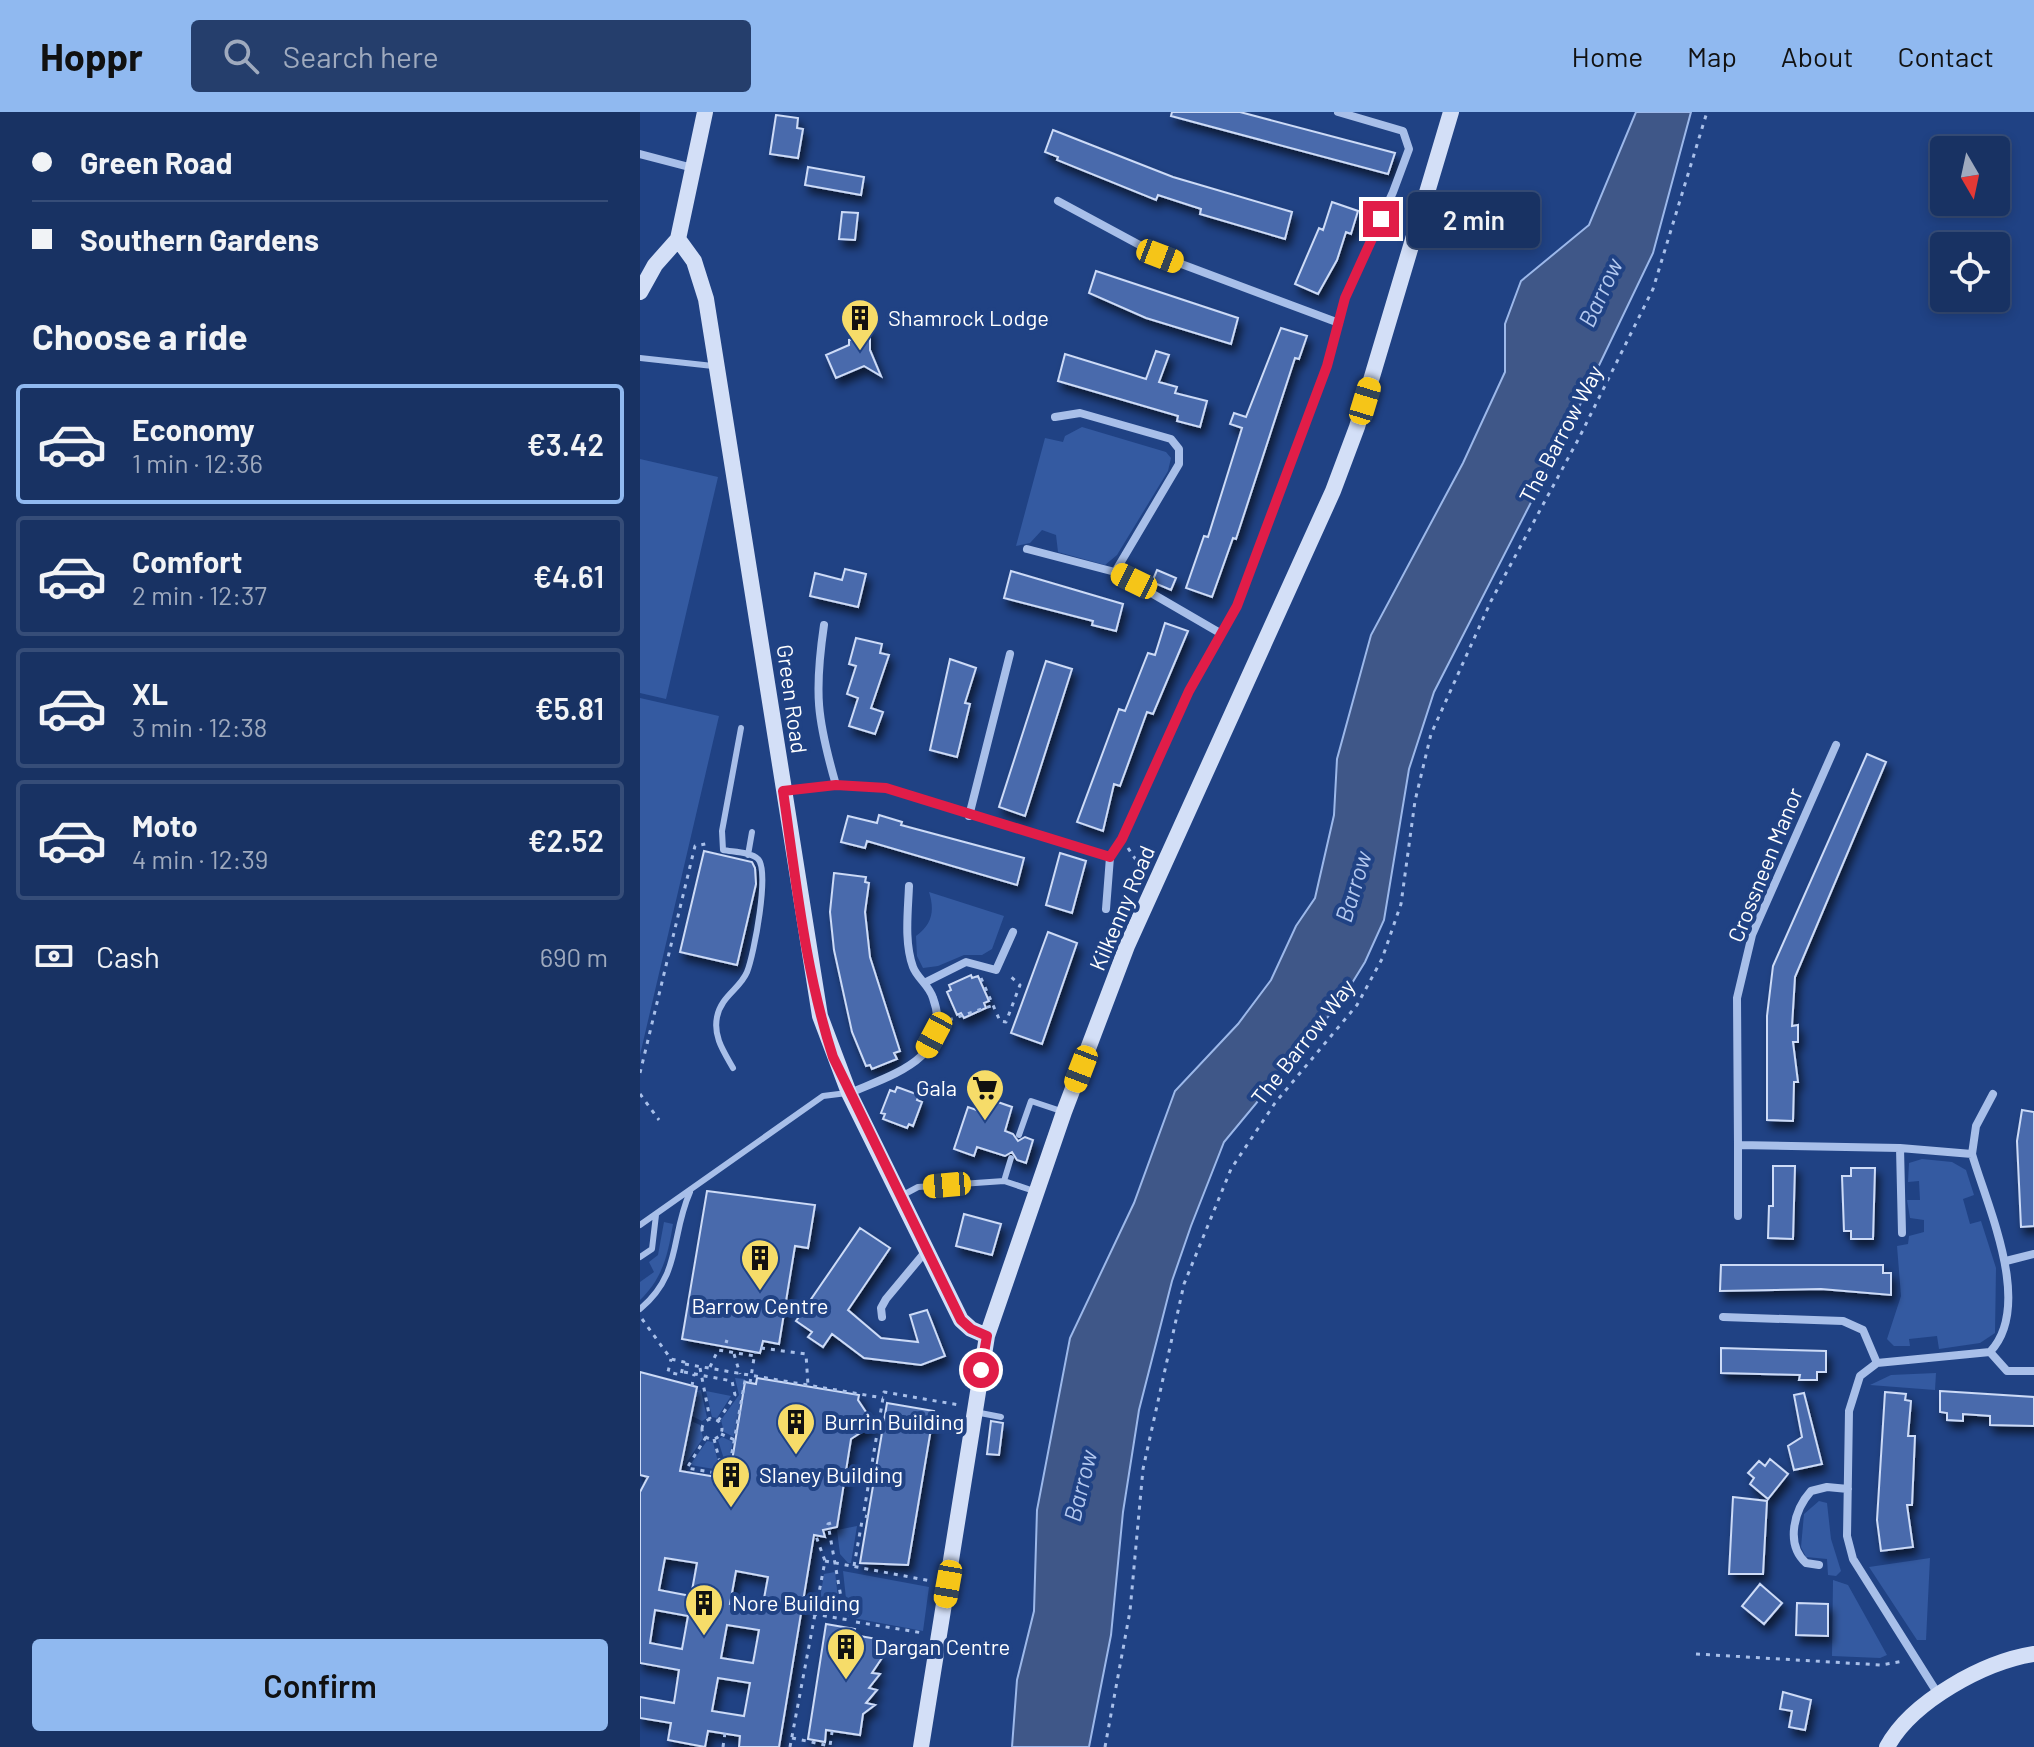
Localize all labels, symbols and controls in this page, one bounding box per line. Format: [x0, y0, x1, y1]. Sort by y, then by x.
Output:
search box [191, 20, 751, 92]
text: Hoppr [40, 33, 143, 79]
icon: search [219, 34, 263, 78]
text: Search here [283, 38, 439, 74]
text: Home [1572, 39, 1643, 73]
text: Map [1687, 39, 1737, 73]
text: About [1781, 39, 1853, 73]
text: Contact [1897, 39, 1994, 73]
north arrow [1930, 136, 2010, 216]
map controls [1930, 136, 2010, 312]
text: Green Road [80, 144, 232, 180]
callout: 2 min [1409, 191, 1541, 247]
route end [1363, 201, 1399, 237]
text: 2 min [1443, 204, 1505, 235]
text: Southern Gardens [80, 221, 319, 257]
button: locate [1930, 232, 2010, 312]
car [1133, 236, 1187, 276]
water label: Barrow [1571, 252, 1629, 331]
building icon: Shamrock Lodge [839, 297, 881, 352]
place label: Shamrock Lodge [888, 304, 1049, 330]
text: Choose a ride [32, 314, 248, 357]
street label: The Barrow Way [1513, 360, 1607, 507]
car [1347, 375, 1383, 427]
icon: car [36, 408, 108, 480]
text: Economy [132, 411, 255, 447]
text: €3.42 [527, 426, 604, 462]
text: 1 min · 12:36 [132, 447, 263, 478]
icon: car [36, 540, 108, 612]
text: Comfort [132, 543, 242, 579]
text: €4.61 [533, 558, 604, 594]
car [1107, 560, 1161, 602]
text: 2 min · 12:37 [132, 579, 267, 610]
street label: Green Road [772, 643, 814, 755]
icon: car [36, 672, 108, 744]
text: XL [132, 675, 168, 711]
text: €5.81 [535, 690, 604, 726]
text: 3 min · 12:38 [132, 711, 267, 742]
street label: Crossneen Manor [1721, 784, 1807, 946]
icon: car [36, 804, 108, 876]
text: Moto [132, 807, 198, 843]
text: €2.52 [528, 822, 604, 858]
street label: Kilkenny Road [1083, 841, 1159, 974]
text: 4 min · 12:39 [132, 843, 268, 874]
water label: Barrow [1328, 846, 1377, 926]
icon: cash [32, 934, 76, 978]
text: Cash [96, 938, 160, 974]
text: 690 m [540, 941, 608, 972]
street label: The Barrow Way [1245, 973, 1359, 1109]
car [912, 1008, 956, 1062]
car [1061, 1042, 1101, 1096]
supermarket icon: Gala [964, 1067, 1006, 1122]
place label: Gala [916, 1074, 957, 1100]
car [922, 1171, 972, 1199]
building icon: Barrow Centre [739, 1237, 781, 1292]
place label: Barrow Centre [691, 1292, 829, 1318]
route start [963, 1352, 999, 1388]
building icon: Burrin Building [775, 1401, 817, 1456]
place label: Burrin Building [824, 1408, 964, 1434]
water label: Barrow [1057, 1446, 1103, 1524]
building icon: Slaney Building [710, 1454, 752, 1509]
place label: Slaney Building [759, 1461, 903, 1487]
car [932, 1558, 964, 1610]
building icon: Nore Building [683, 1582, 725, 1637]
place label: Nore Building [732, 1589, 860, 1615]
building icon: Dargan Centre [825, 1626, 867, 1681]
place label: Dargan Centre [874, 1633, 1010, 1659]
button: Confirm [32, 1639, 608, 1731]

